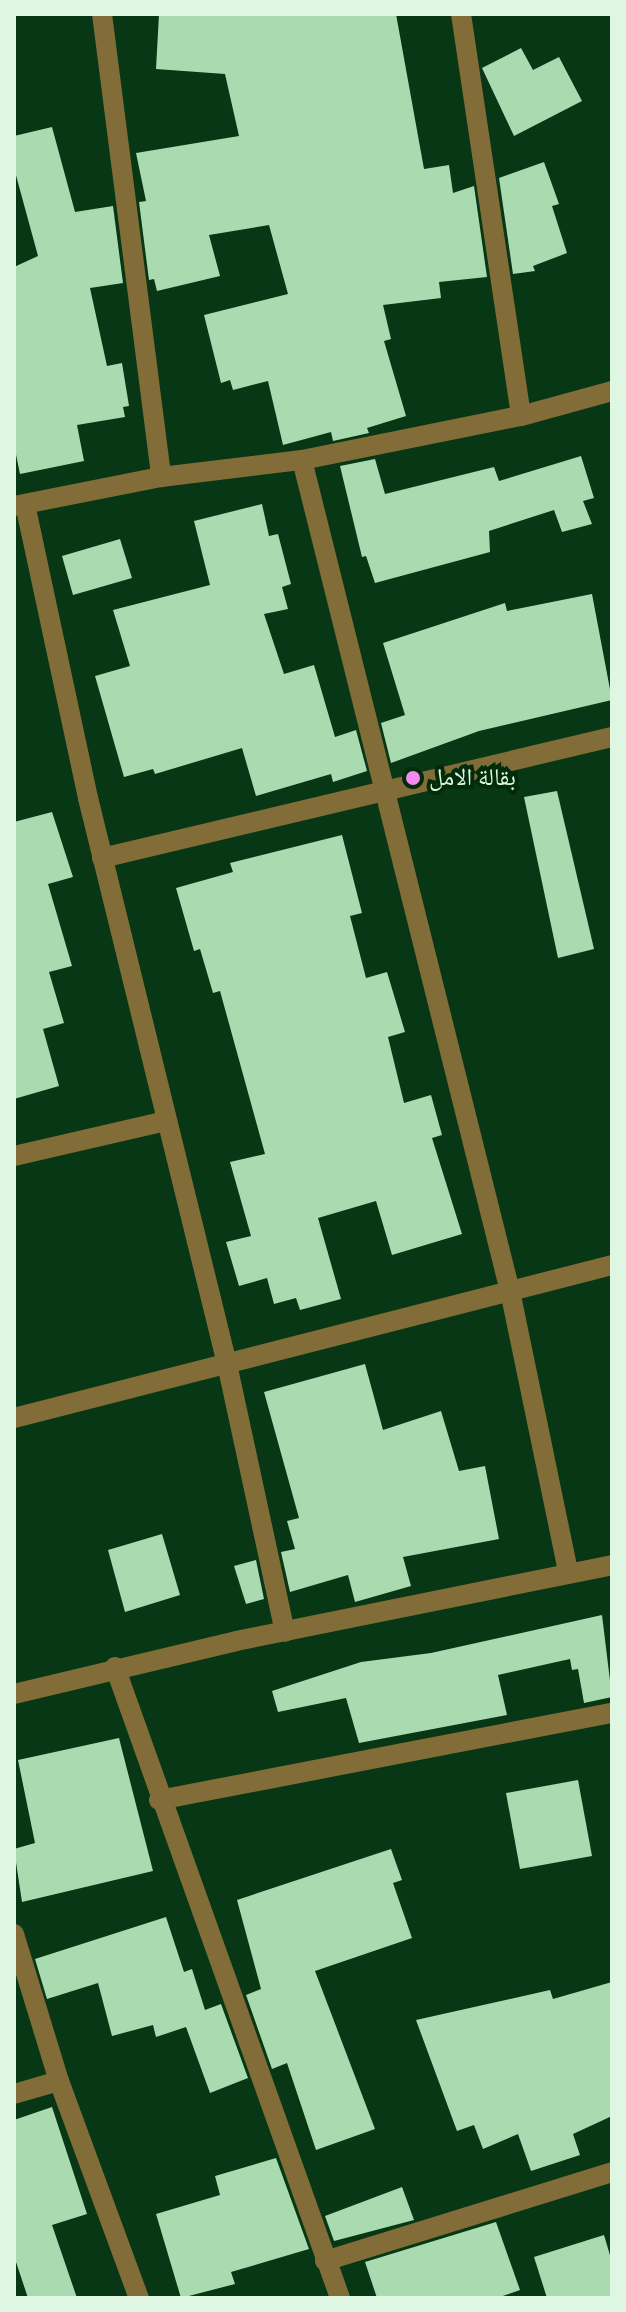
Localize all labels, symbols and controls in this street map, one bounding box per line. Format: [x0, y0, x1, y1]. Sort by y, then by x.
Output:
place label: بقالة الامل [429, 764, 516, 792]
marker: بقالة الامل [404, 769, 422, 787]

